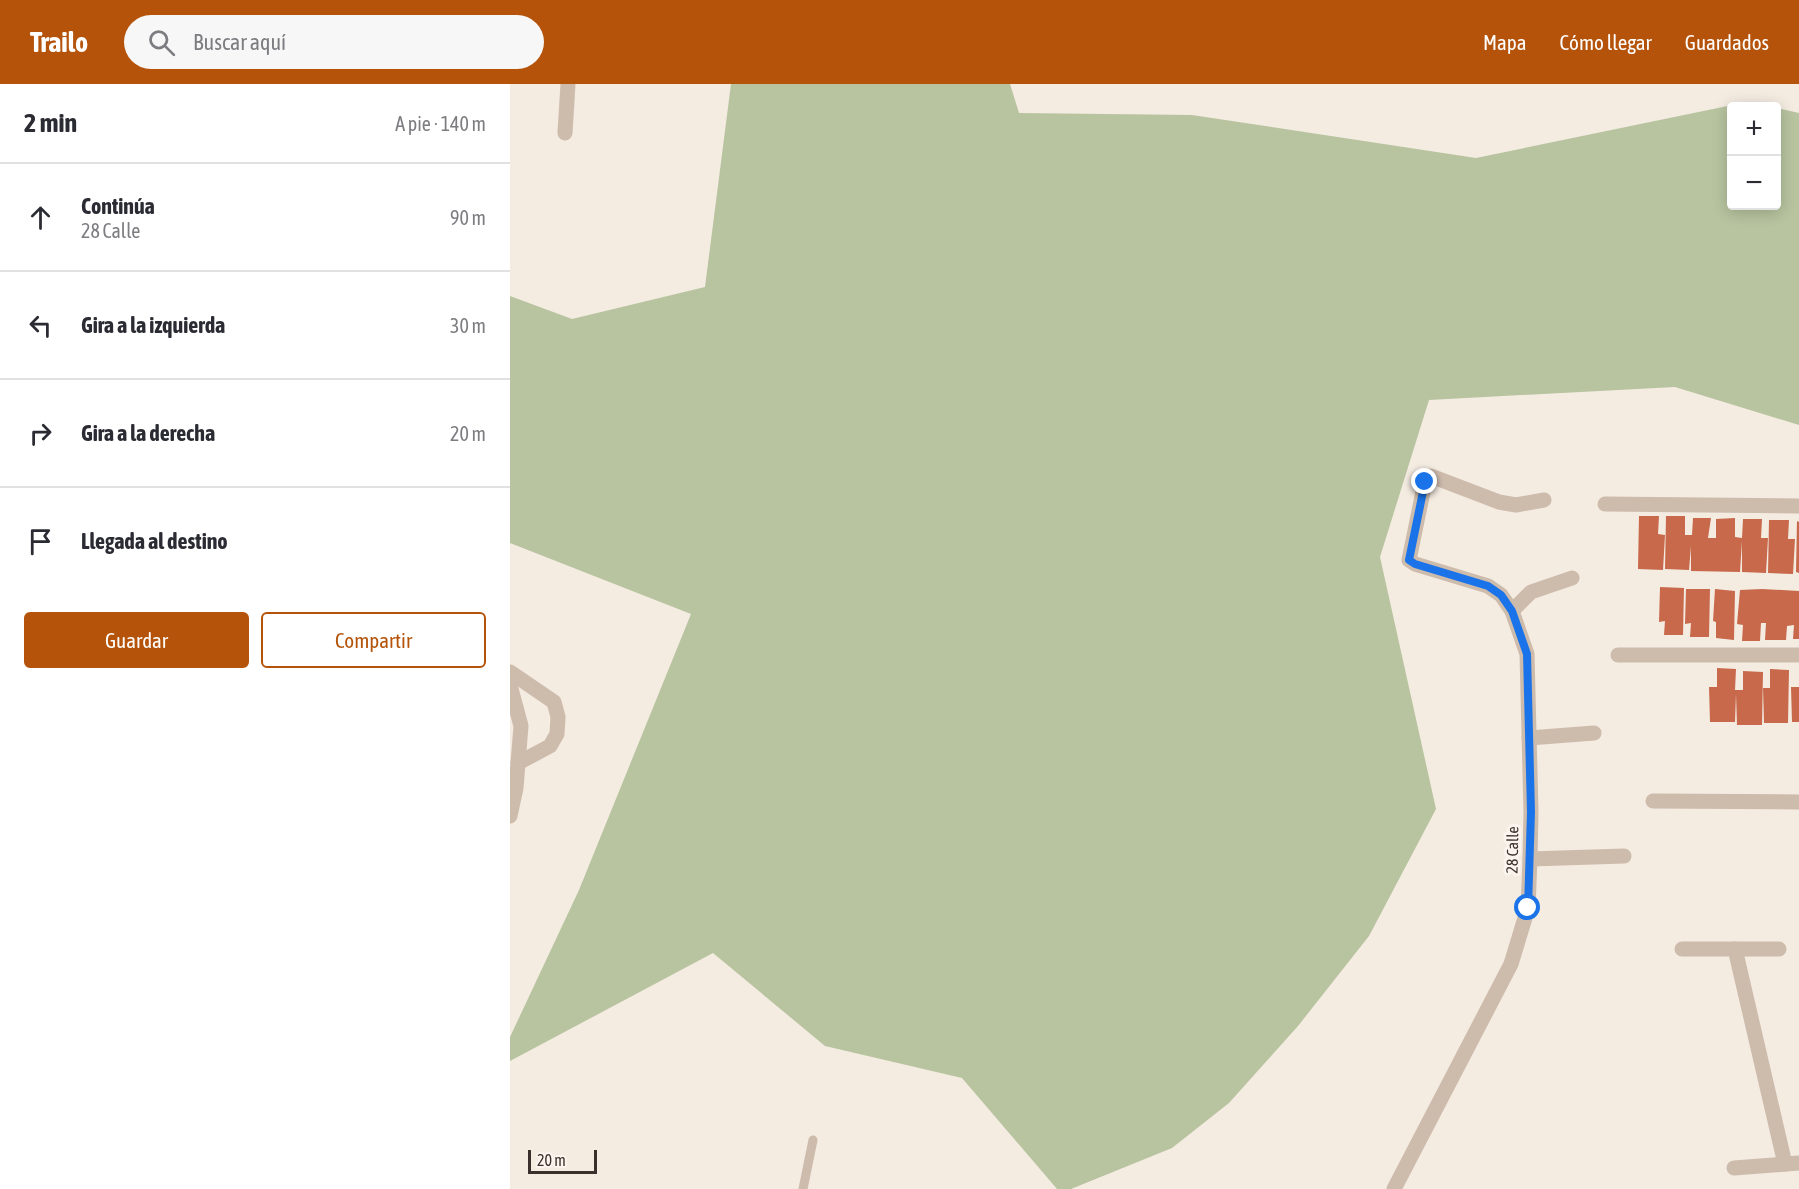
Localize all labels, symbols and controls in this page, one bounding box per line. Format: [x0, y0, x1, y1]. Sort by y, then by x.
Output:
search box [124, 15, 544, 69]
text: Trailo [30, 26, 88, 58]
icon: search [145, 26, 178, 59]
text: Buscar aquí [193, 29, 286, 55]
text: Mapa [1483, 30, 1527, 54]
text: Cómo llegar [1560, 30, 1652, 54]
text: Guardados [1685, 30, 1769, 54]
map controls [1727, 102, 1781, 210]
button: + [1727, 102, 1781, 156]
text: 2 min [24, 108, 77, 138]
text: A pie · 140 m [395, 112, 486, 135]
button: − [1727, 156, 1781, 210]
text: Continúa [81, 193, 155, 219]
icon: ahead [24, 201, 57, 234]
text: 90 m [450, 206, 486, 229]
text: 28 Calle [81, 219, 140, 242]
icon: left [24, 309, 57, 342]
text: Gira a la izquierda [81, 312, 225, 338]
text: 30 m [450, 314, 486, 337]
icon: right [24, 417, 57, 450]
text: Gira a la derecha [81, 420, 215, 446]
text: 20 m [450, 422, 486, 445]
route end [1411, 468, 1437, 494]
icon: arrive [24, 525, 57, 558]
text: Llegada al destino [81, 528, 228, 554]
button: Guardar [24, 612, 249, 668]
button: Compartir [261, 612, 486, 668]
street label: 28 Calle [1503, 826, 1521, 874]
route start [1514, 894, 1540, 920]
scale bar [528, 1147, 597, 1174]
text: 20 m [537, 1151, 566, 1169]

